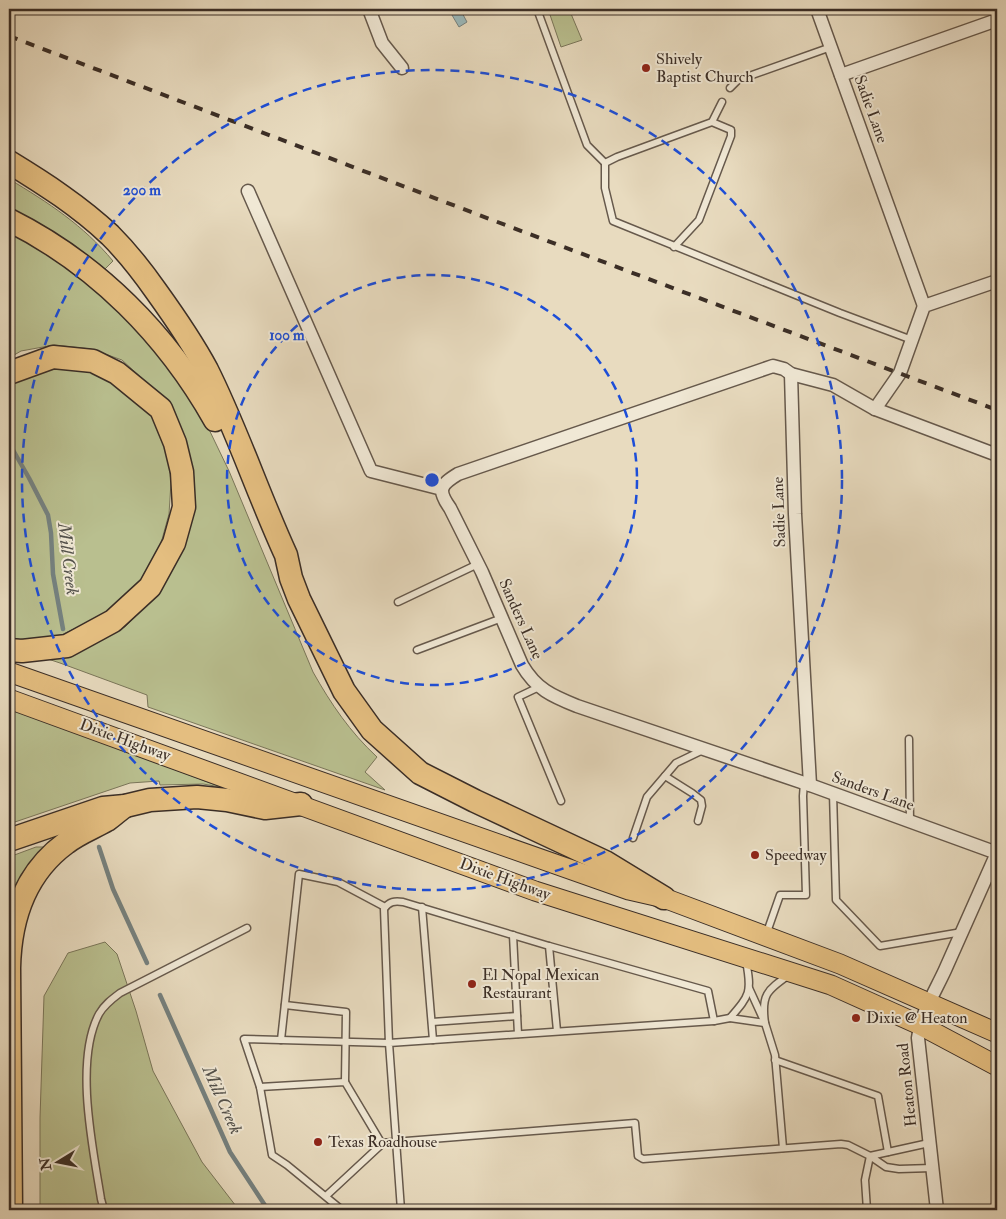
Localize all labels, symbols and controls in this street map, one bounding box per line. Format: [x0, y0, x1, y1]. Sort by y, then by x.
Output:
place label: Shively Baptist Church [656, 49, 754, 88]
marker: Shively Baptist Church [640, 62, 652, 74]
street label: Sadie Lane [850, 72, 893, 146]
text: 200 m [123, 181, 161, 200]
text: 100 m [269, 326, 305, 345]
centre of rings [423, 471, 441, 489]
street label: Sadie Lane [768, 476, 790, 548]
water label: Mill Creek [52, 520, 84, 597]
street label: Sanders Lane [494, 576, 548, 663]
street label: Dixie Highway [77, 714, 174, 766]
street label: Sanders Lane [829, 767, 917, 815]
place label: Speedway [765, 845, 827, 866]
marker: Speedway [749, 849, 761, 861]
street label: Dixie Highway [457, 853, 554, 905]
place label: El Nopal Mexican Restaurant [482, 965, 599, 1003]
marker: El Nopal Mexican Restaurant [466, 978, 478, 990]
place label: Dixie @ Heaton [866, 1008, 968, 1028]
marker: Dixie @ Heaton [850, 1012, 862, 1024]
street label: Heaton Road [893, 1042, 921, 1128]
water label: Mill Creek [196, 1061, 247, 1138]
place label: Texas Roadhouse [328, 1132, 437, 1152]
north arrow [32, 1136, 82, 1186]
marker: Texas Roadhouse [312, 1136, 324, 1148]
text: N [36, 1156, 55, 1173]

